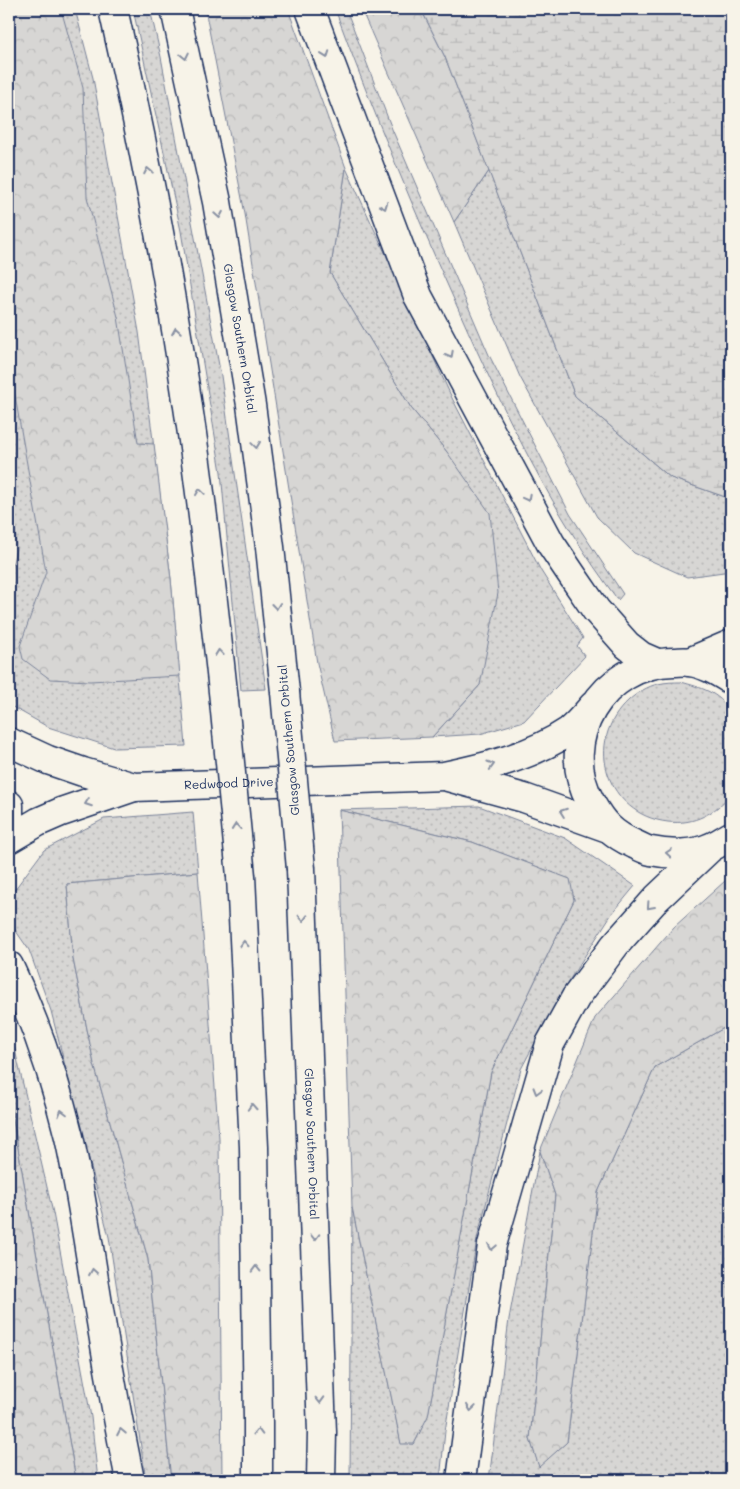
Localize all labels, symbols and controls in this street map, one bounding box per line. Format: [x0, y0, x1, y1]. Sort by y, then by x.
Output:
one-way arrow [320, 50, 330, 58]
one-way arrow [179, 52, 190, 61]
one-way arrow [143, 167, 153, 175]
one-way arrow [378, 202, 388, 210]
one-way arrow [213, 211, 223, 220]
street label: Glasgow Southern Orbital [220, 262, 261, 414]
one-way arrow [171, 327, 181, 335]
one-way arrow [444, 349, 454, 358]
one-way arrow [250, 441, 261, 449]
one-way arrow [195, 487, 206, 495]
one-way arrow [521, 493, 531, 502]
one-way arrow [270, 602, 281, 610]
one-way arrow [214, 649, 225, 657]
street label: Glasgow Southern Orbital [273, 664, 303, 816]
one-way arrow [487, 761, 495, 771]
street label: Redwood Drive [184, 773, 274, 792]
one-way arrow [84, 797, 92, 807]
one-way arrow [559, 808, 567, 818]
one-way arrow [231, 823, 242, 831]
one-way arrow [665, 848, 673, 859]
one-way arrow [647, 901, 656, 910]
one-way arrow [298, 914, 308, 922]
one-way arrow [239, 940, 249, 948]
street label: Glasgow Southern Orbital [301, 1068, 323, 1220]
one-way arrow [532, 1086, 542, 1094]
one-way arrow [247, 1102, 258, 1110]
one-way arrow [57, 1108, 68, 1117]
one-way arrow [309, 1234, 320, 1242]
one-way arrow [488, 1243, 498, 1252]
one-way arrow [251, 1265, 261, 1272]
one-way arrow [88, 1268, 99, 1276]
one-way arrow [315, 1396, 326, 1404]
one-way arrow [466, 1404, 476, 1412]
one-way arrow [253, 1427, 263, 1435]
one-way arrow [116, 1428, 126, 1437]

